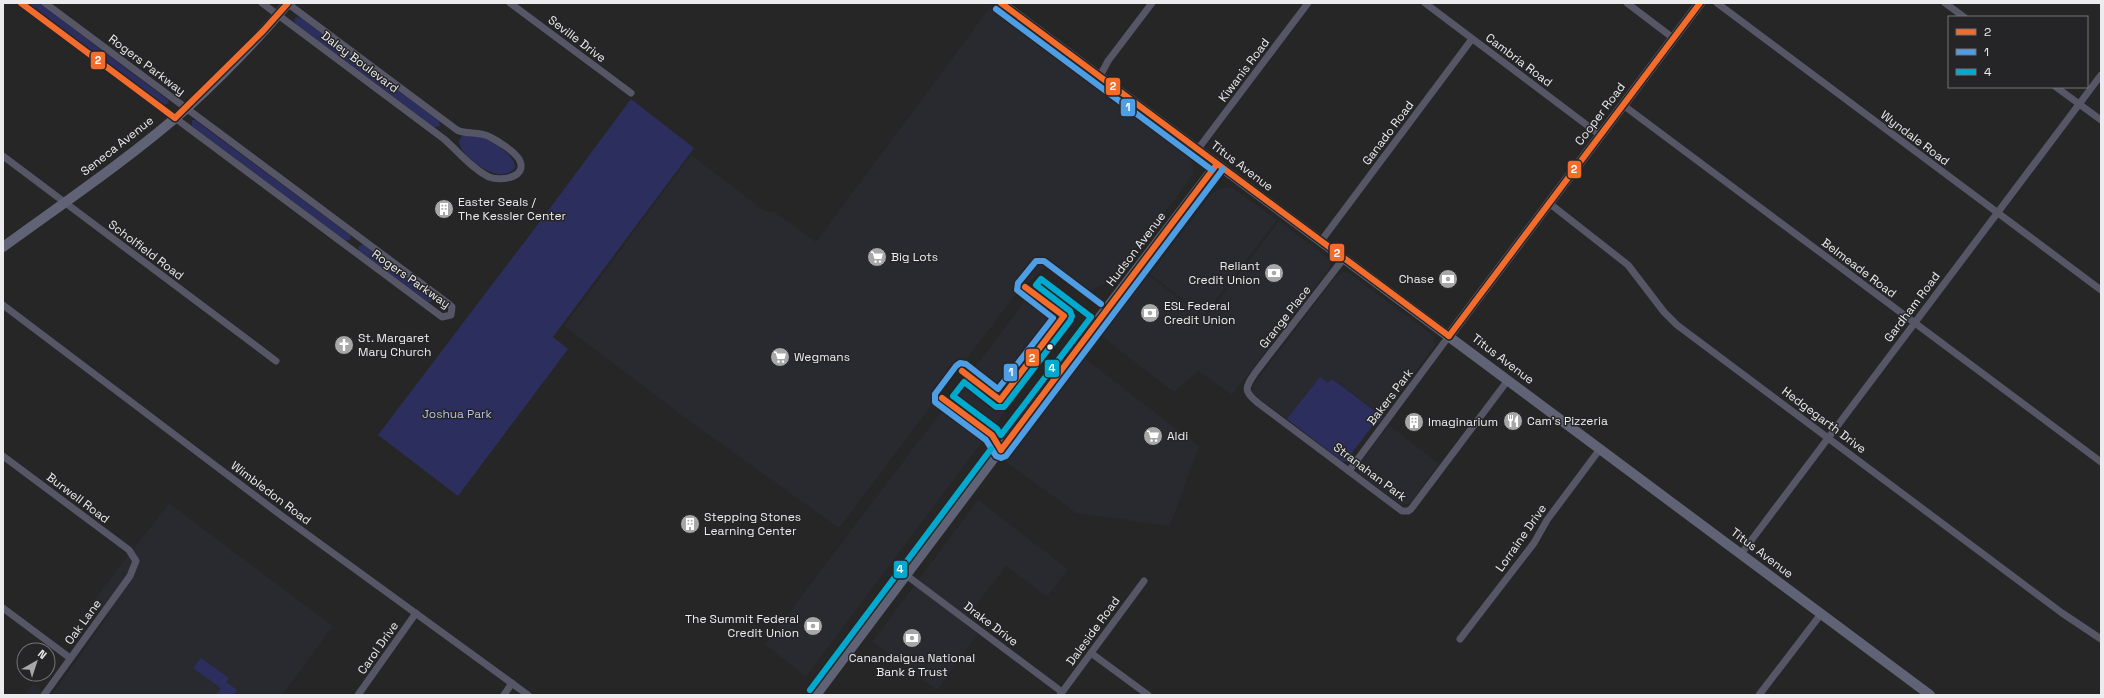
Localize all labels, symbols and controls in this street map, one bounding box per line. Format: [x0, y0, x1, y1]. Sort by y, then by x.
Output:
street label: Seville Drive [545, 12, 609, 66]
legend [1948, 16, 2088, 88]
text: 2 [1984, 24, 1991, 40]
street label: Daley Boulevard [318, 28, 402, 96]
street label: Cambria Road [1482, 30, 1556, 90]
street label: Rogers Parkway [105, 31, 189, 99]
street label: Kiwanis Road [1215, 35, 1273, 105]
text: 1 [1984, 44, 1989, 60]
line badge: 2 [90, 51, 106, 70]
text: 2 [95, 53, 102, 67]
text: 4 [1984, 64, 1992, 80]
line badge: 2 [1105, 77, 1121, 96]
text: 2 [1110, 79, 1117, 93]
street label: Cooper Road [1571, 79, 1629, 149]
line badge: 1 [1120, 98, 1136, 117]
street label: Ganado Road [1359, 98, 1417, 168]
text: 1 [1126, 100, 1131, 114]
street label: Wyndale Road [1877, 107, 1953, 169]
street label: Seneca Avenue [77, 113, 157, 179]
street label: Titus Avenue [1207, 137, 1277, 195]
line badge: 2 [1567, 160, 1582, 179]
text: 2 [1571, 162, 1578, 176]
place label: Easter Seals / The Kessler Center [458, 194, 566, 224]
building icon: Easter Seals / The Kessler Center [433, 198, 455, 220]
street label: Hudson Avenue [1103, 209, 1169, 289]
street label: Scholfield Road [105, 216, 187, 284]
street label: Belmeade Road [1818, 235, 1900, 301]
line badge: 2 [1329, 243, 1345, 262]
street label: Rogers Parkway [369, 246, 453, 312]
supermarket icon: Big Lots [866, 246, 888, 268]
text: 2 [1334, 246, 1341, 260]
place label: Big Lots [891, 249, 938, 265]
place label: Reliant Credit Union [1189, 258, 1260, 288]
bank icon: Reliant Credit Union [1263, 262, 1285, 284]
bank icon: Chase [1437, 268, 1459, 290]
street label: Gardham Road [1880, 269, 1944, 345]
place label: Chase [1399, 271, 1434, 287]
street label: Grange Place [1255, 282, 1315, 352]
place label: ESL Federal Credit Union [1164, 298, 1235, 328]
bank icon: ESL Federal Credit Union [1139, 302, 1161, 324]
place label: St. Margaret Mary Church [358, 330, 431, 360]
street label: Titus Avenue [1468, 330, 1538, 388]
church icon: St. Margaret Mary Church [333, 334, 355, 356]
unlabelled marker [1045, 342, 1055, 352]
supermarket icon: Wegmans [769, 346, 791, 368]
line badge: 2 [1025, 348, 1040, 367]
place label: Wegmans [794, 349, 850, 365]
text: 2 [1029, 351, 1036, 365]
line badge: 4 [1044, 359, 1060, 378]
text: 4 [1049, 361, 1056, 375]
line badge: 1 [1003, 363, 1018, 382]
text: 1 [1009, 365, 1014, 379]
street label: Bakers Park [1363, 365, 1417, 429]
street label: Hedgegarth Drive [1779, 383, 1869, 457]
park label: Joshua Park [422, 406, 493, 422]
restaurant icon: Cam's Pizzeria [1502, 410, 1524, 432]
building icon: Imaginarium [1403, 411, 1425, 433]
place label: Cam's Pizzeria [1527, 413, 1608, 429]
place label: Imaginarium [1428, 414, 1498, 430]
supermarket icon: Aldi [1142, 425, 1164, 447]
place label: Aldi [1167, 428, 1188, 444]
street label: Stranahan Park [1330, 439, 1410, 505]
street label: Wimbledon Road [228, 458, 314, 528]
street label: Burwell Road [43, 469, 113, 527]
street label: Lorraine Drive [1492, 501, 1550, 575]
place label: Stepping Stones Learning Center [704, 509, 801, 539]
building icon: Stepping Stones Learning Center [679, 513, 701, 535]
street label: Titus Avenue [1727, 524, 1797, 582]
line badge: 4 [893, 560, 908, 579]
text: 4 [897, 562, 904, 576]
street label: Daleside Road [1063, 593, 1123, 669]
street label: Oak Lane [61, 596, 105, 648]
street label: Drake Drive [961, 598, 1021, 650]
place label: The Summit Federal Credit Union [685, 611, 799, 641]
bank icon: The Summit Federal Credit Union [802, 615, 824, 637]
street label: Carol Drive [354, 618, 402, 678]
bank icon: Canandaigua National Bank & Trust [901, 627, 923, 649]
north arrow [16, 642, 56, 682]
text: N [35, 646, 50, 662]
place label: Canandaigua National Bank & Trust [849, 650, 975, 680]

